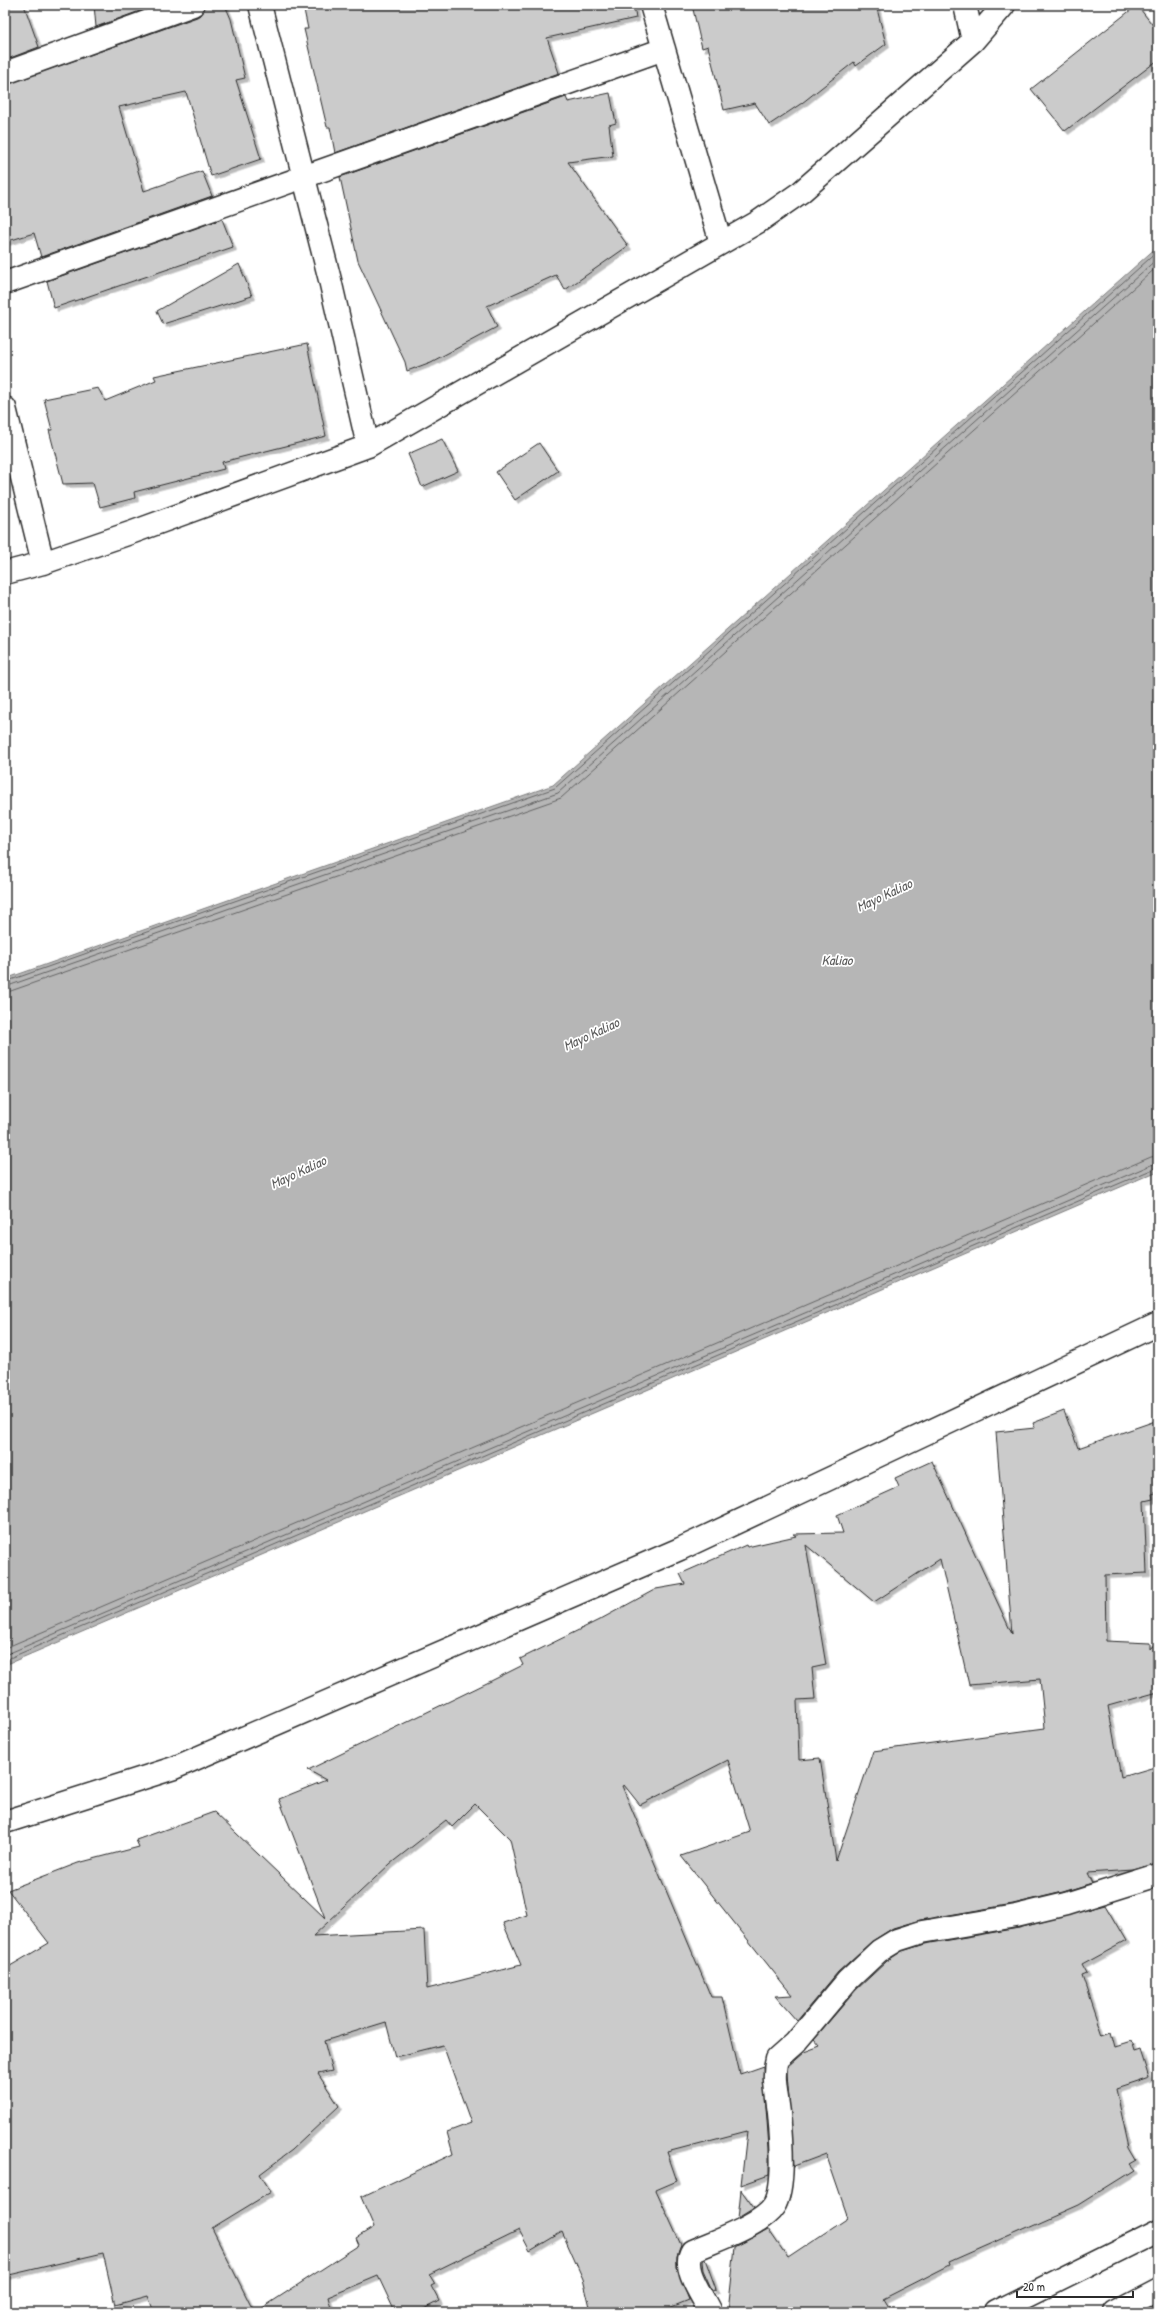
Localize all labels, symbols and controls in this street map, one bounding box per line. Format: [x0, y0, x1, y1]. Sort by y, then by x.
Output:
water label: Mayo Kaliao [853, 873, 916, 917]
water label: Kaliao [822, 950, 854, 969]
water label: Mayo Kaliao [560, 1012, 623, 1056]
water label: Mayo Kaliao [267, 1150, 330, 1194]
scale bar [1017, 2273, 1133, 2299]
text: 20 m [1023, 2278, 1045, 2295]

